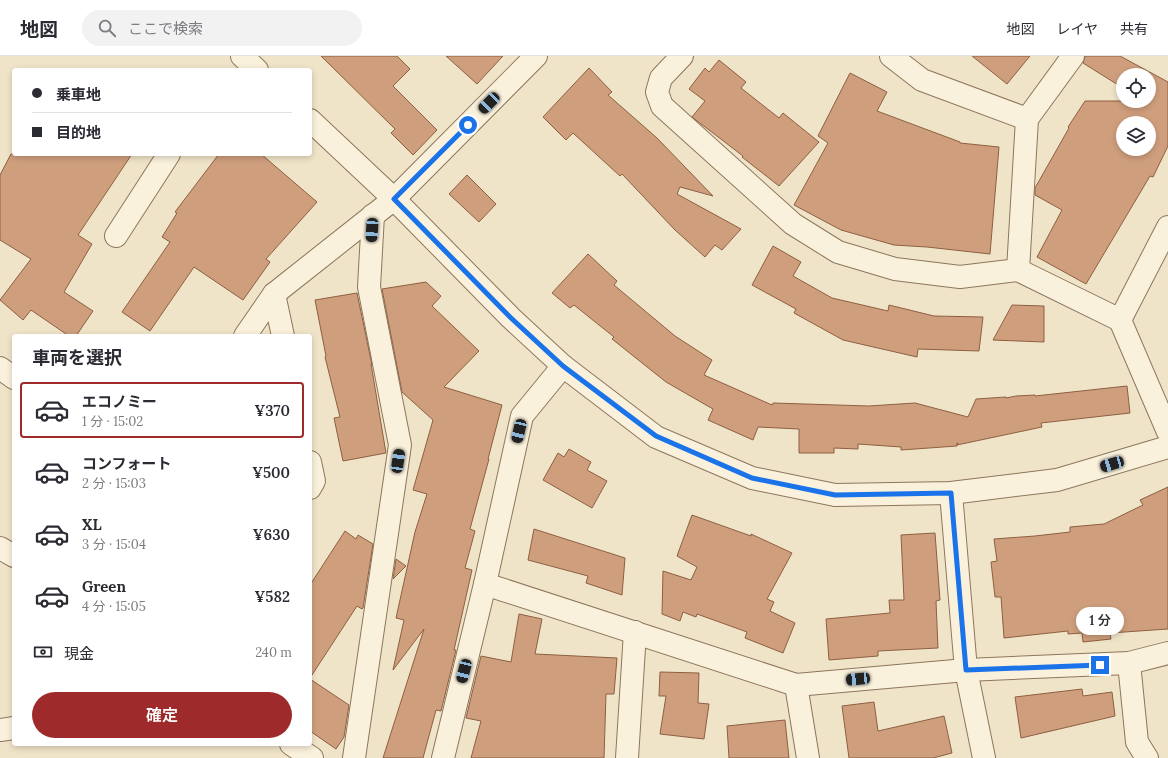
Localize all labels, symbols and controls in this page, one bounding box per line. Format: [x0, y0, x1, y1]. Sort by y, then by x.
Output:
search box [82, 10, 362, 46]
text: 地図 [20, 17, 58, 41]
icon: search [96, 17, 118, 39]
text: ここで検索 [128, 19, 203, 38]
text: 地図 [1006, 20, 1034, 38]
text: レイヤ [1056, 20, 1098, 38]
text: 共有 [1120, 20, 1148, 38]
map controls [1116, 68, 1156, 156]
button: locate [1116, 68, 1156, 108]
text: 乗車地 [56, 85, 101, 104]
car [476, 90, 502, 116]
route start [459, 116, 477, 134]
button: layers [1116, 116, 1156, 156]
text: 目的地 [56, 123, 101, 142]
car [365, 218, 379, 242]
text: 車両を選択 [32, 346, 122, 369]
icon: car [34, 392, 70, 428]
text: エコノミー [82, 392, 157, 411]
text: ¥370 [255, 401, 290, 420]
text: 1 分 · 15:02 [82, 413, 143, 430]
car [510, 418, 528, 444]
car [390, 448, 406, 474]
icon: car [34, 454, 70, 490]
text: コンフォート [82, 454, 172, 473]
car [1099, 455, 1125, 473]
text: ¥500 [252, 463, 290, 482]
text: 2 分 · 15:03 [82, 475, 146, 492]
text: XL [82, 515, 102, 534]
icon: car [34, 516, 70, 552]
text: ¥630 [253, 525, 290, 544]
text: 3 分 · 15:04 [82, 536, 146, 553]
text: Green [82, 577, 126, 596]
icon: car [34, 578, 70, 614]
text: ¥582 [255, 587, 290, 606]
text: 4 分 · 15:05 [82, 598, 146, 615]
callout: 1 分 [1076, 607, 1124, 635]
text: 1 分 [1089, 612, 1111, 629]
icon: cash [32, 641, 54, 663]
text: 現金 [64, 644, 94, 663]
text: 240 m [255, 644, 292, 661]
route end [1091, 656, 1109, 674]
car [455, 658, 473, 684]
car [846, 672, 870, 686]
button: 確定 [32, 692, 292, 738]

